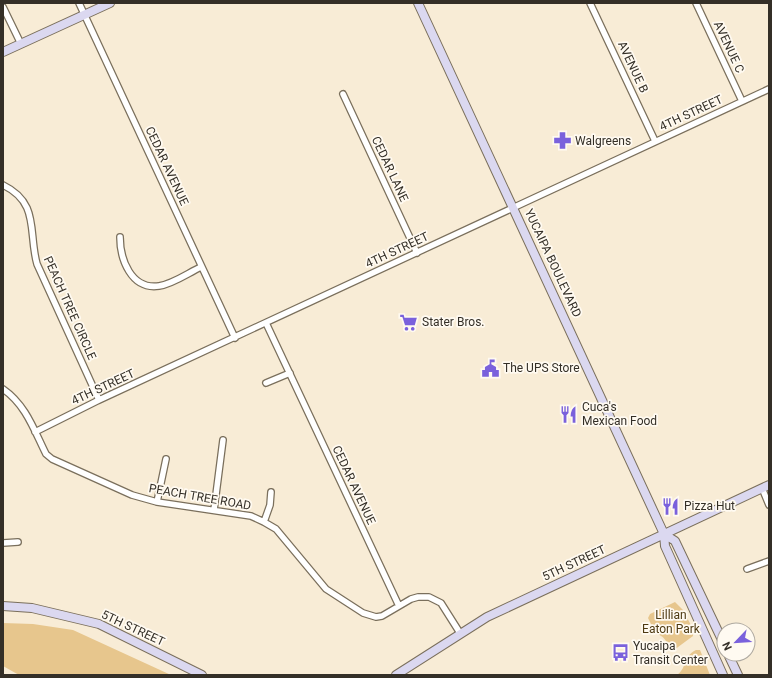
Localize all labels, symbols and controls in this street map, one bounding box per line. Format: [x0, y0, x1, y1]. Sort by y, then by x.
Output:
street label: AVENUE C [711, 19, 747, 75]
street label: AVENUE B [615, 39, 651, 95]
street label: 4TH STREET [657, 92, 725, 134]
street label: CEDAR AVENUE [143, 124, 191, 208]
pharmacy icon: Walgreens [552, 131, 572, 151]
street label: CEDAR LANE [369, 134, 411, 204]
place label: Walgreens [575, 134, 631, 148]
street label: YUCAIPA BOULEVARD [522, 207, 584, 320]
street label: 4TH STREET [363, 229, 431, 271]
street label: PEACH TREE CIRCLE [41, 254, 99, 362]
supermarket icon: Stater Bros. [399, 312, 419, 332]
place label: Stater Bros. [422, 315, 485, 329]
public building icon: The UPS Store [480, 358, 500, 378]
place label: The UPS Store [503, 361, 580, 375]
street label: 4TH STREET [69, 366, 137, 408]
place label: Cuca's Mexican Food [582, 400, 657, 428]
restaurant icon: Cuca's Mexican Food [559, 404, 579, 424]
street label: CEDAR AVENUE [330, 443, 378, 527]
street label: PEACH TREE ROAD [148, 481, 252, 513]
restaurant icon: Pizza Hut [661, 496, 681, 516]
place label: Pizza Hut [684, 499, 735, 513]
street label: 5TH STREET [540, 542, 608, 584]
street label: 5TH STREET [99, 607, 167, 649]
park label: Lillian Eaton Park [642, 608, 701, 636]
north arrow [716, 622, 756, 662]
place label: Yucaipa Transit Center [633, 639, 708, 667]
text: N [720, 640, 735, 652]
bus stop icon: Yucaipa Transit Center [610, 643, 630, 663]

